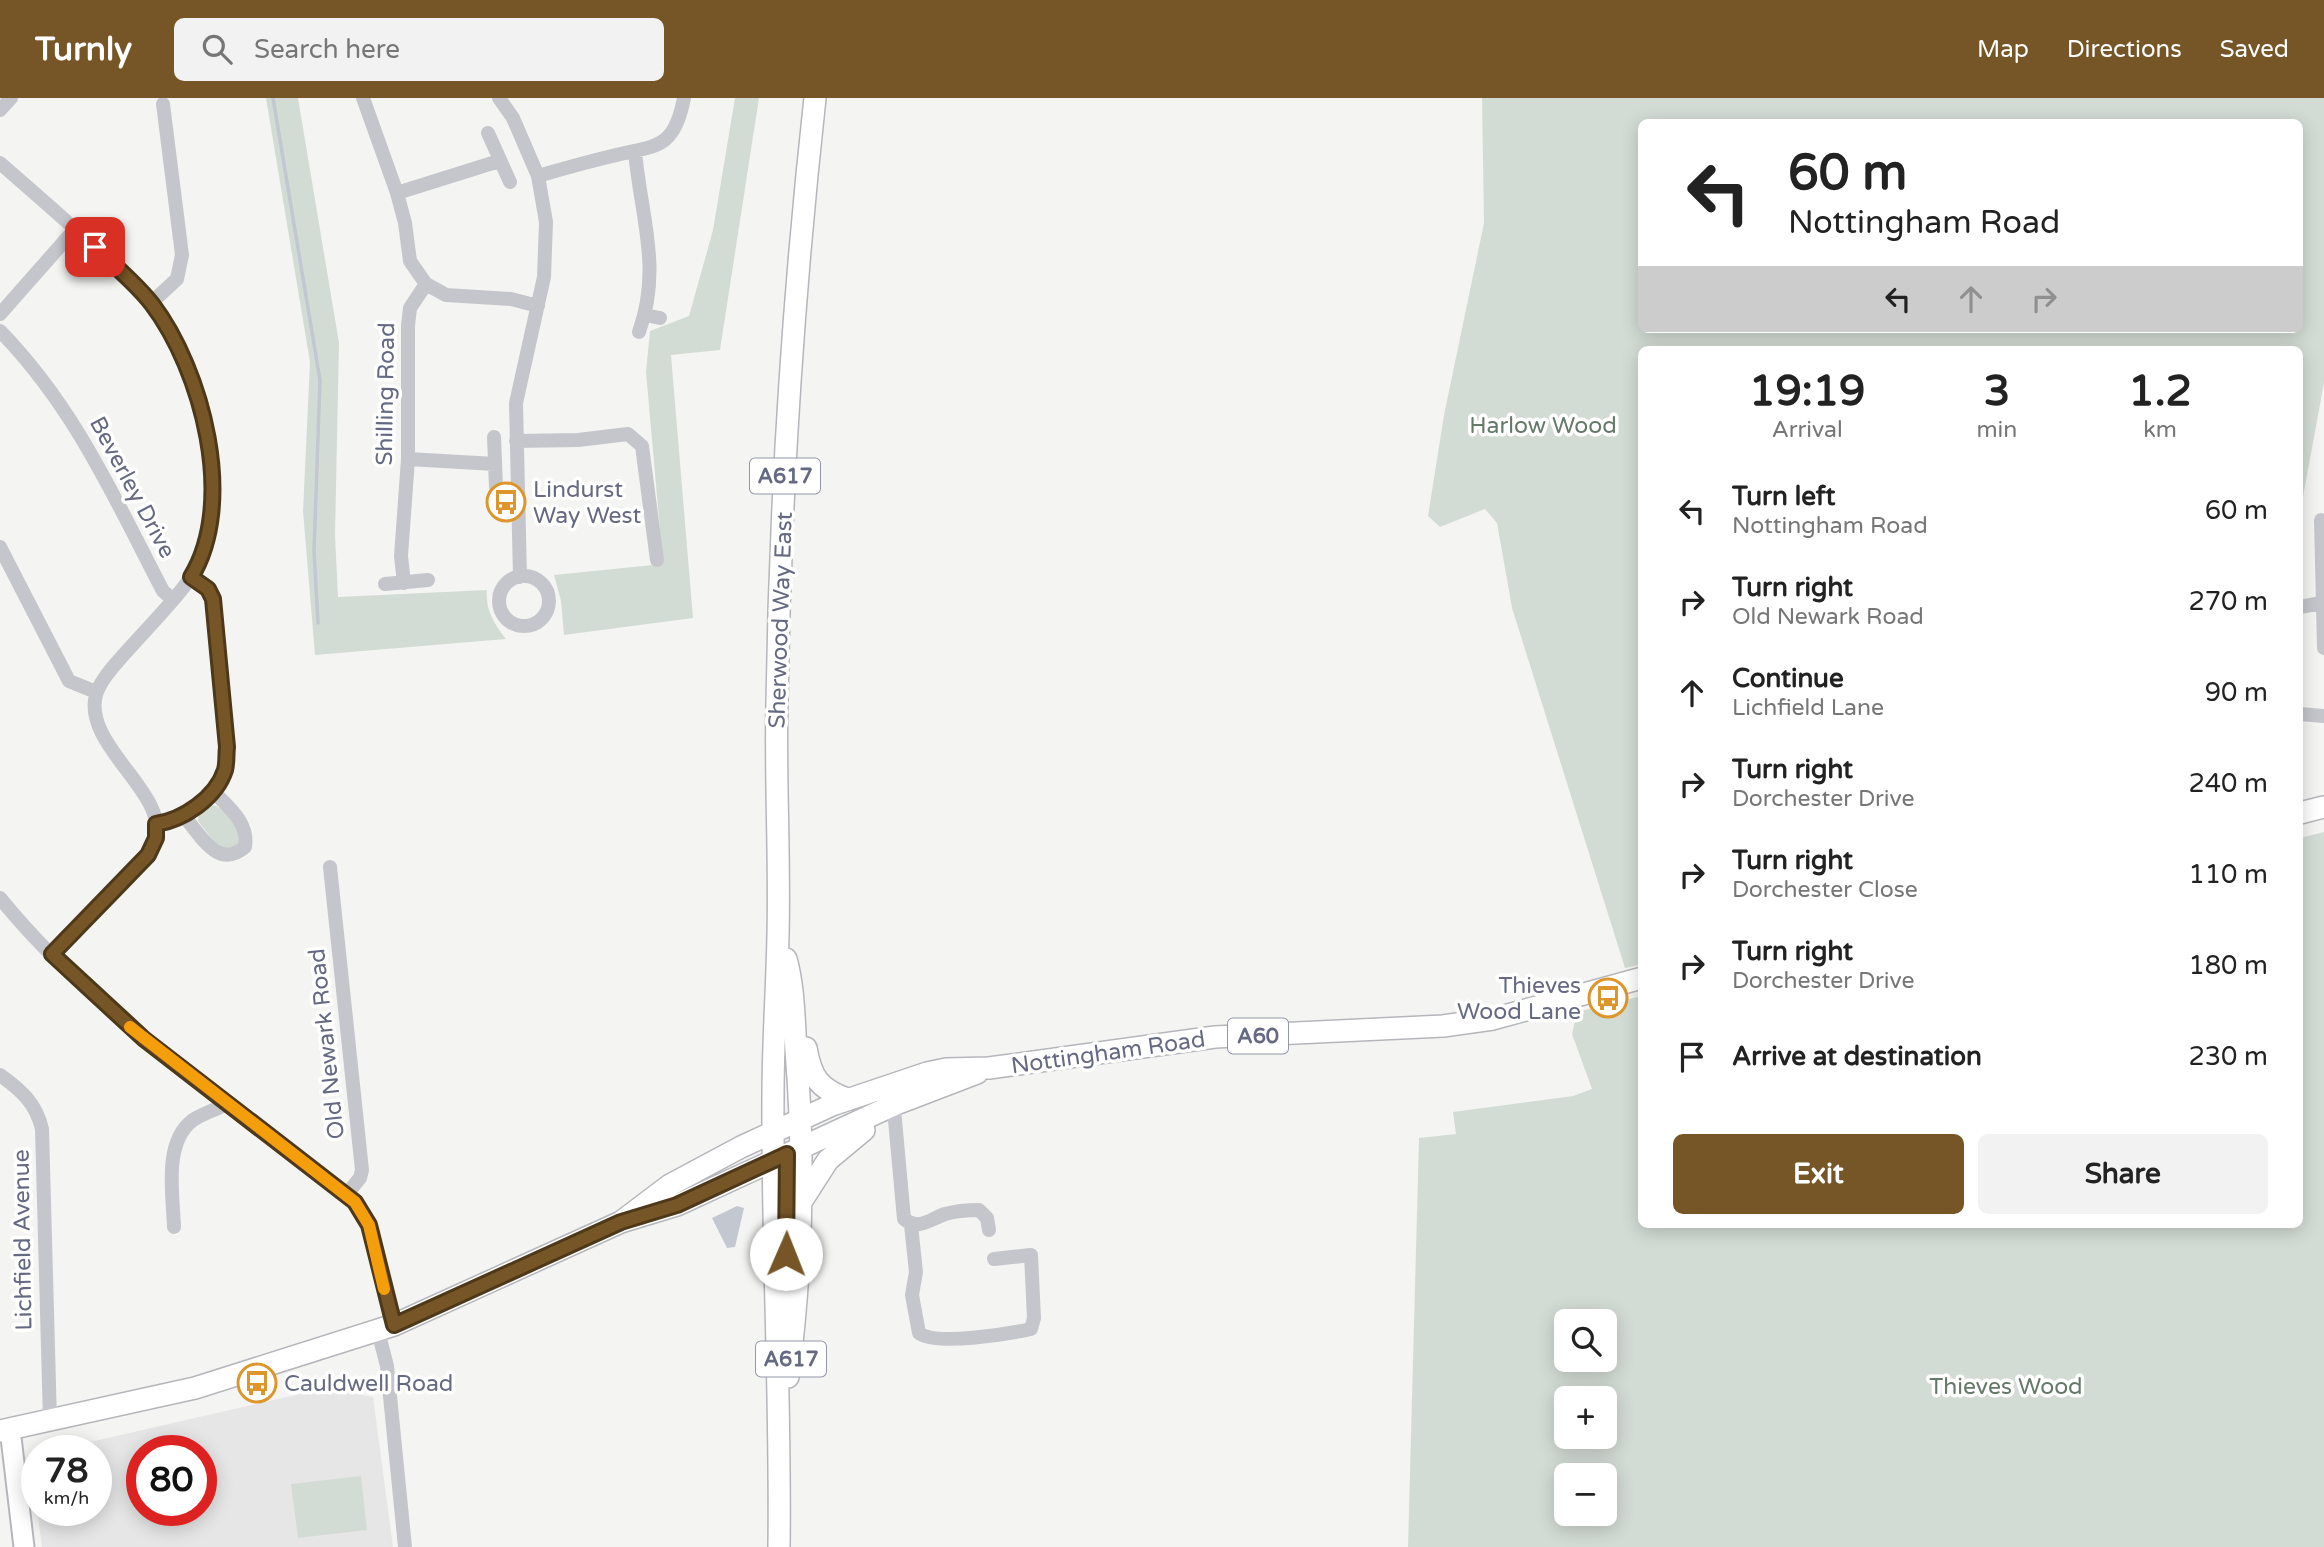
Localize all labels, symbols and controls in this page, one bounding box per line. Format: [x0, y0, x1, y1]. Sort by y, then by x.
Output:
search box [174, 18, 664, 81]
text: Turnly [35, 30, 132, 69]
icon: search [198, 30, 236, 68]
text: Search here [254, 34, 400, 65]
text: Map [1977, 35, 2029, 64]
text: Directions [2067, 35, 2182, 64]
text: Saved [2220, 35, 2289, 64]
text: 60 m [1788, 144, 1907, 203]
icon: left [1673, 147, 1764, 238]
text: Nottingham Road [1788, 204, 2060, 242]
pin [65, 217, 125, 277]
icon: arrive [76, 228, 114, 266]
icon: left [1879, 280, 1917, 318]
icon: ahead [1952, 280, 1990, 318]
icon: right [2025, 280, 2063, 318]
street label: Shilling Road [371, 322, 401, 466]
text: 19:19 [1749, 366, 1865, 417]
text: 3 [1984, 366, 2010, 417]
text: 1.2 [2128, 366, 2192, 417]
street label: Beverley Drive [83, 412, 181, 563]
park label: Harlow Wood [1469, 412, 1617, 440]
text: Arrival [1772, 416, 1843, 444]
text: min [1976, 416, 2017, 444]
text: km [2143, 416, 2177, 444]
road number: A617 [750, 458, 820, 494]
place label: Lindurst Way West [533, 476, 642, 530]
bus stop icon: Lindurst Way West [485, 481, 527, 523]
text: Turn left [1732, 481, 1835, 512]
icon: left [1673, 492, 1711, 530]
text: 60 m [2205, 495, 2268, 526]
street label: Sherwood Way East [763, 511, 799, 729]
text: Nottingham Road [1732, 512, 1928, 540]
text: Turn right [1732, 572, 1853, 603]
icon: right [1673, 583, 1711, 621]
text: 270 m [2188, 586, 2268, 617]
text: Old Newark Road [1732, 603, 1924, 631]
text: Continue [1732, 663, 1844, 694]
icon: ahead [1673, 674, 1711, 712]
text: 90 m [2205, 677, 2268, 708]
text: Lichfield Lane [1732, 694, 1884, 722]
text: Turn right [1732, 754, 1853, 785]
icon: right [1673, 765, 1711, 803]
text: 240 m [2188, 768, 2268, 799]
text: Dorchester Drive [1732, 785, 1915, 813]
text: Turn right [1732, 845, 1853, 876]
icon: right [1673, 856, 1711, 894]
text: 110 m [2188, 859, 2268, 890]
text: Dorchester Close [1732, 876, 1918, 904]
text: Turn right [1732, 936, 1853, 967]
street label: Old Newark Road [303, 947, 351, 1141]
icon: right [1673, 947, 1711, 985]
text: 180 m [2188, 950, 2268, 981]
text: Dorchester Drive [1732, 967, 1915, 995]
place label: Thieves Wood Lane [1457, 972, 1581, 1026]
bus stop icon: Thieves Wood Lane [1587, 977, 1629, 1019]
road number: A60 [1228, 1018, 1288, 1054]
street label: Nottingham Road [1009, 1026, 1207, 1080]
icon: arrive [1673, 1038, 1711, 1076]
text: Arrive at destination [1732, 1041, 1982, 1072]
text: 230 m [2188, 1041, 2268, 1072]
button: Exit [1673, 1134, 1964, 1214]
button: Share [1978, 1134, 2268, 1214]
street label: Lichfield Avenue [7, 1149, 39, 1331]
position arrow [749, 1217, 823, 1291]
map controls [1554, 1309, 1617, 1526]
button: search [1554, 1309, 1617, 1372]
road number: A617 [756, 1342, 826, 1376]
bus stop icon: Cauldwell Road [236, 1362, 278, 1404]
place label: Cauldwell Road [284, 1370, 453, 1398]
park label: Thieves Wood [1929, 1373, 2083, 1401]
button: + [1554, 1386, 1617, 1449]
speed limit sign: 80 [126, 1435, 217, 1526]
text: 78 [45, 1450, 88, 1492]
button: − [1554, 1463, 1617, 1526]
text: km/h [44, 1487, 89, 1509]

